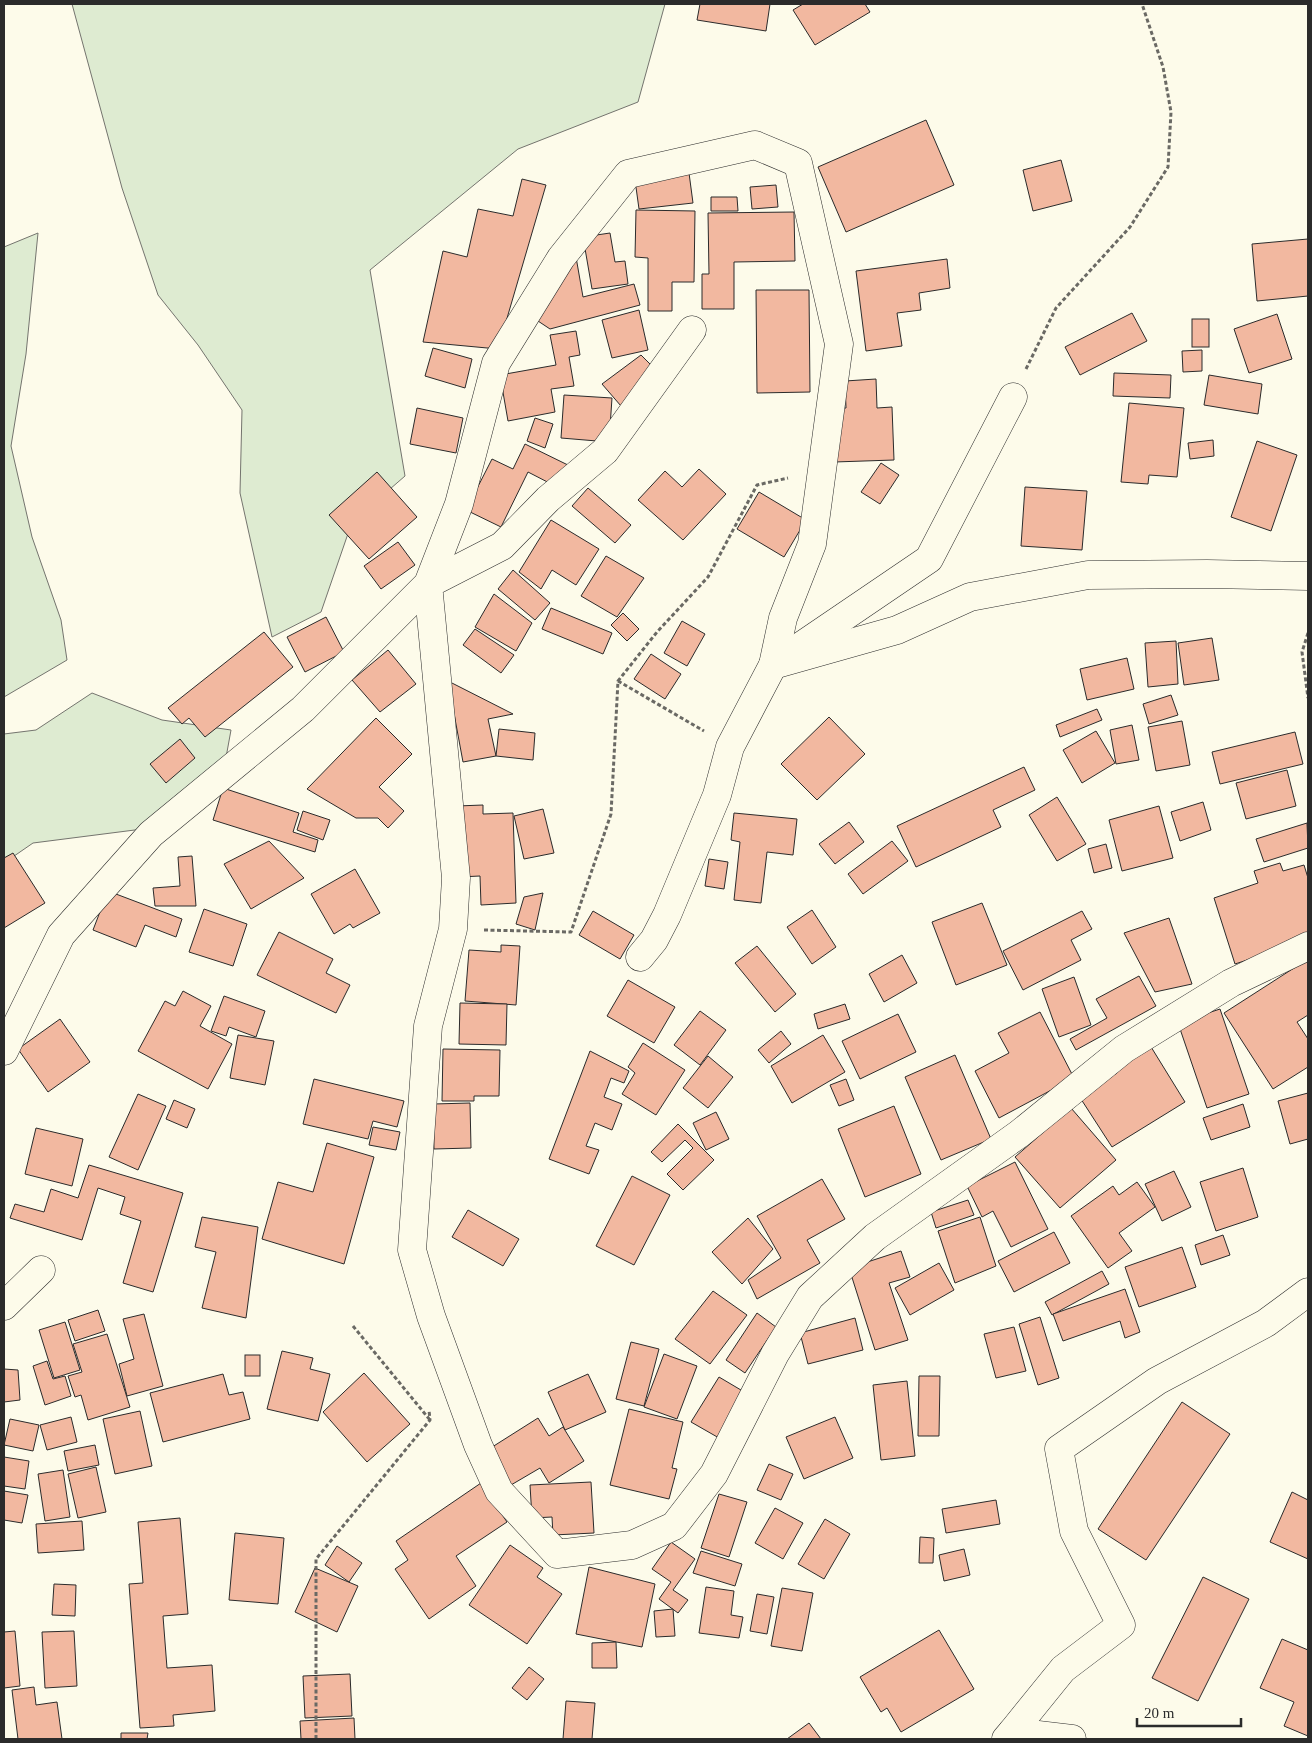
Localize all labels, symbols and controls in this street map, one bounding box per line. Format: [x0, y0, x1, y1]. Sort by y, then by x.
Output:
scale bar [1137, 1696, 1241, 1728]
text: 20 m [1144, 1705, 1175, 1721]

